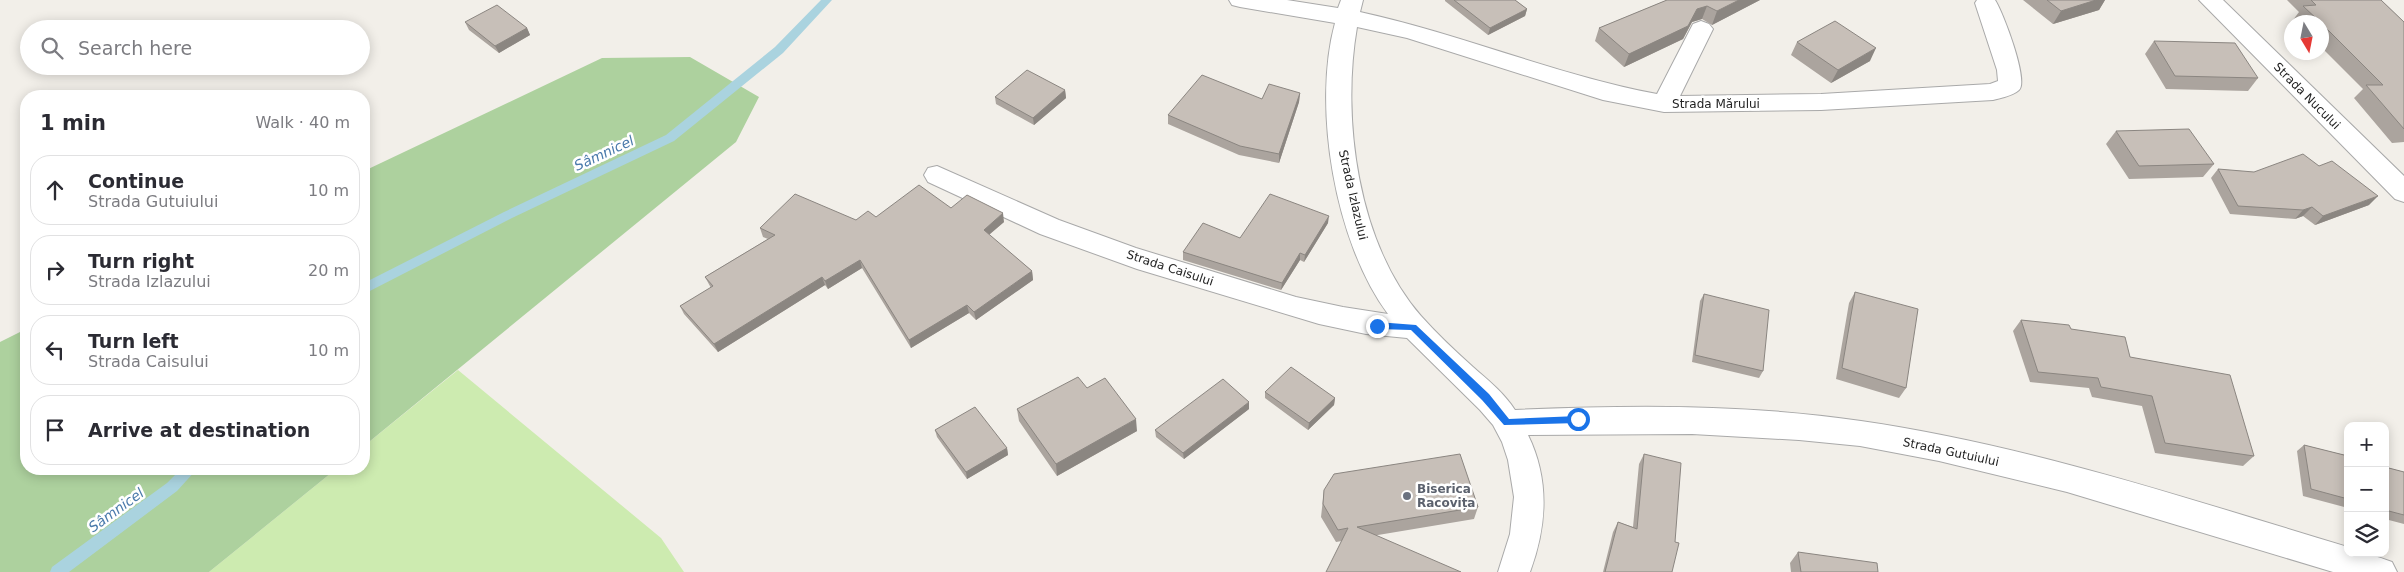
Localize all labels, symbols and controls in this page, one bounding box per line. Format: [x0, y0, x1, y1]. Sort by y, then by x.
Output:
north arrow [2284, 15, 2329, 60]
search box [20, 20, 370, 75]
icon: search [38, 34, 66, 62]
text: Search here [78, 37, 192, 59]
street label: Strada Nucului [2271, 60, 2343, 132]
street label: Strada Mărului [1672, 97, 1760, 111]
text: 1 min [40, 111, 106, 135]
text: Walk · 40 m [255, 113, 350, 132]
water label: Sâmnicel [572, 132, 637, 174]
street label: Strada Izlazului [1336, 149, 1370, 241]
text: Continue [88, 170, 184, 192]
icon: ahead [41, 176, 69, 204]
text: 10 m [308, 181, 349, 200]
text: Strada Gutuiului [88, 192, 218, 211]
street label: Strada Caisului [1125, 247, 1215, 289]
text: Turn right [88, 250, 194, 272]
icon: right [41, 256, 69, 284]
text: 20 m [308, 261, 349, 280]
text: Strada Izlazului [88, 272, 211, 291]
route end [1366, 315, 1389, 338]
text: Turn left [88, 330, 179, 352]
icon: left [41, 336, 69, 364]
text: 10 m [308, 341, 349, 360]
text: Strada Caisului [88, 352, 209, 371]
route start [1567, 408, 1590, 431]
icon: arrive [41, 416, 69, 444]
text: Arrive at destination [88, 419, 310, 441]
map controls [2344, 422, 2389, 557]
button: + [2344, 422, 2389, 467]
street label: Strada Gutuiului [1902, 435, 2000, 469]
button: − [2344, 467, 2389, 512]
place label: Biserica Racovița [1417, 482, 1475, 510]
water label: Sâmnicel [85, 485, 147, 535]
marker: Biserica Racovița [1401, 490, 1413, 502]
button: layers [2344, 512, 2389, 557]

